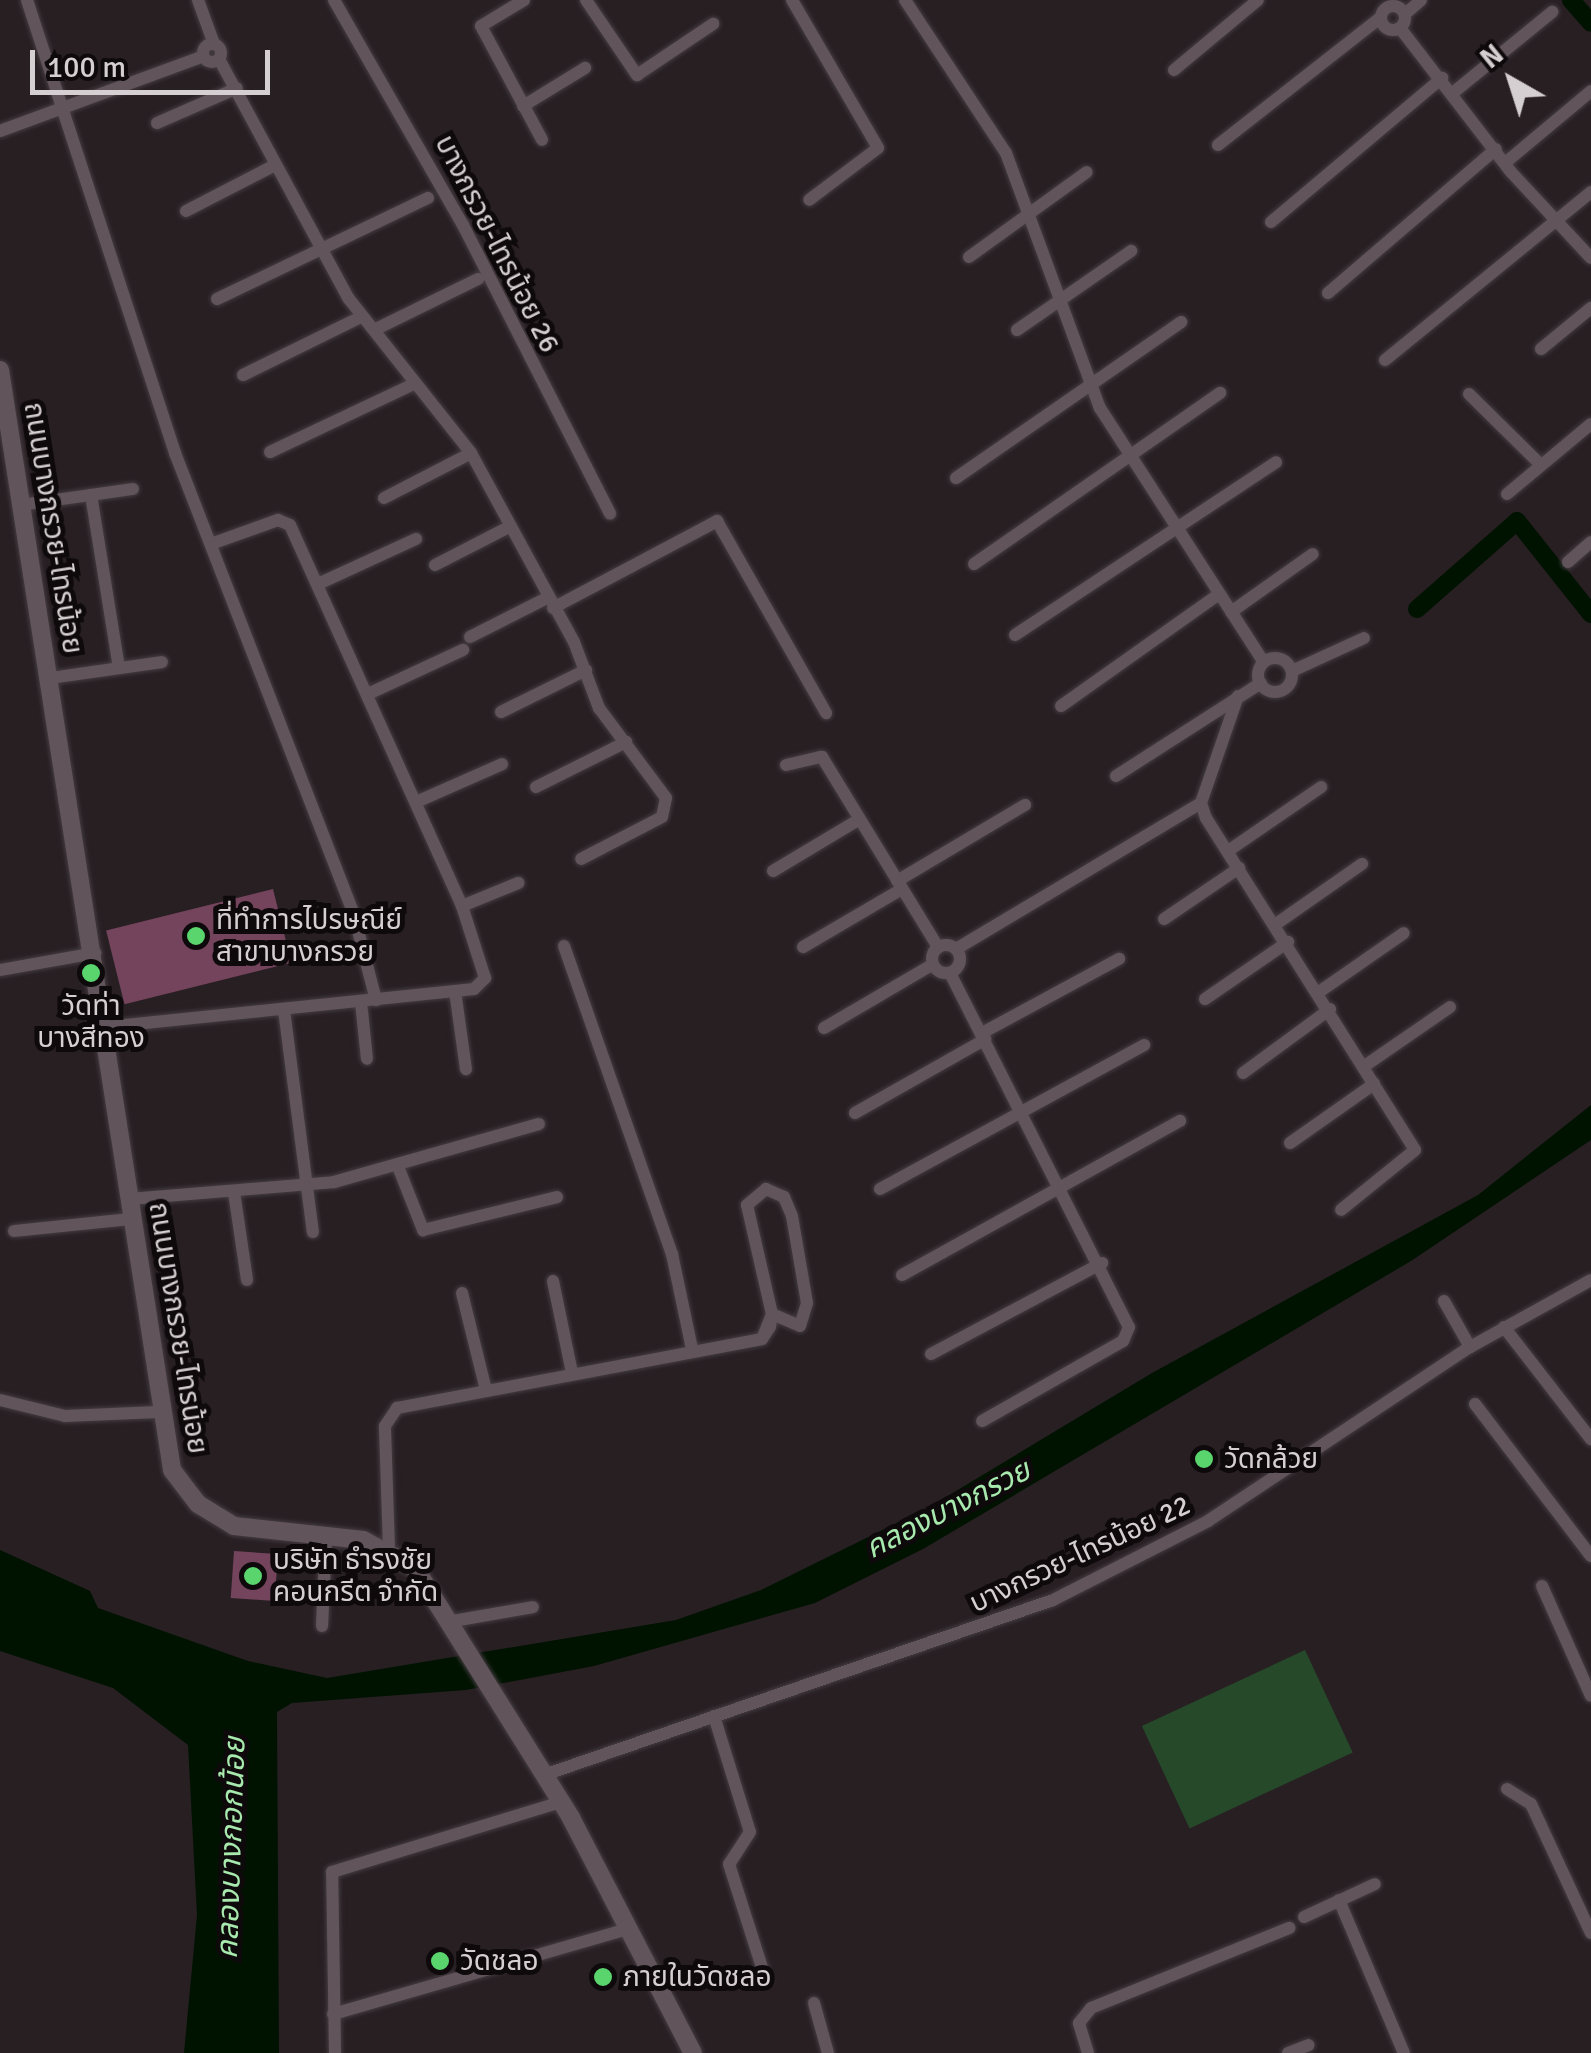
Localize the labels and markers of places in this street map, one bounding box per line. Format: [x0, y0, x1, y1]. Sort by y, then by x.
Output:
place label: ที่ทำการไปรษณีย์ สาขาบางกรวย [216, 903, 402, 969]
marker: ที่ทำการไปรษณีย์ สาขาบางกรวย [185, 925, 207, 947]
marker: วัดท่า บางสีทอง [80, 962, 102, 984]
place label: วัดท่า บางสีทอง [37, 989, 145, 1055]
place label: วัดกล้วย [1224, 1442, 1318, 1476]
marker: วัดกล้วย [1193, 1448, 1215, 1470]
place label: บริษัท ธำรงชัย คอนกรีต จำกัด [273, 1543, 438, 1609]
marker: บริษัท ธำรงชัย คอนกรีต จำกัด [242, 1565, 264, 1587]
place label: วัดชลอ [460, 1944, 538, 1978]
marker: วัดชลอ [429, 1950, 451, 1972]
place label: ภายในวัดชลอ [623, 1960, 771, 1994]
marker: ภายในวัดชลอ [592, 1966, 614, 1988]

